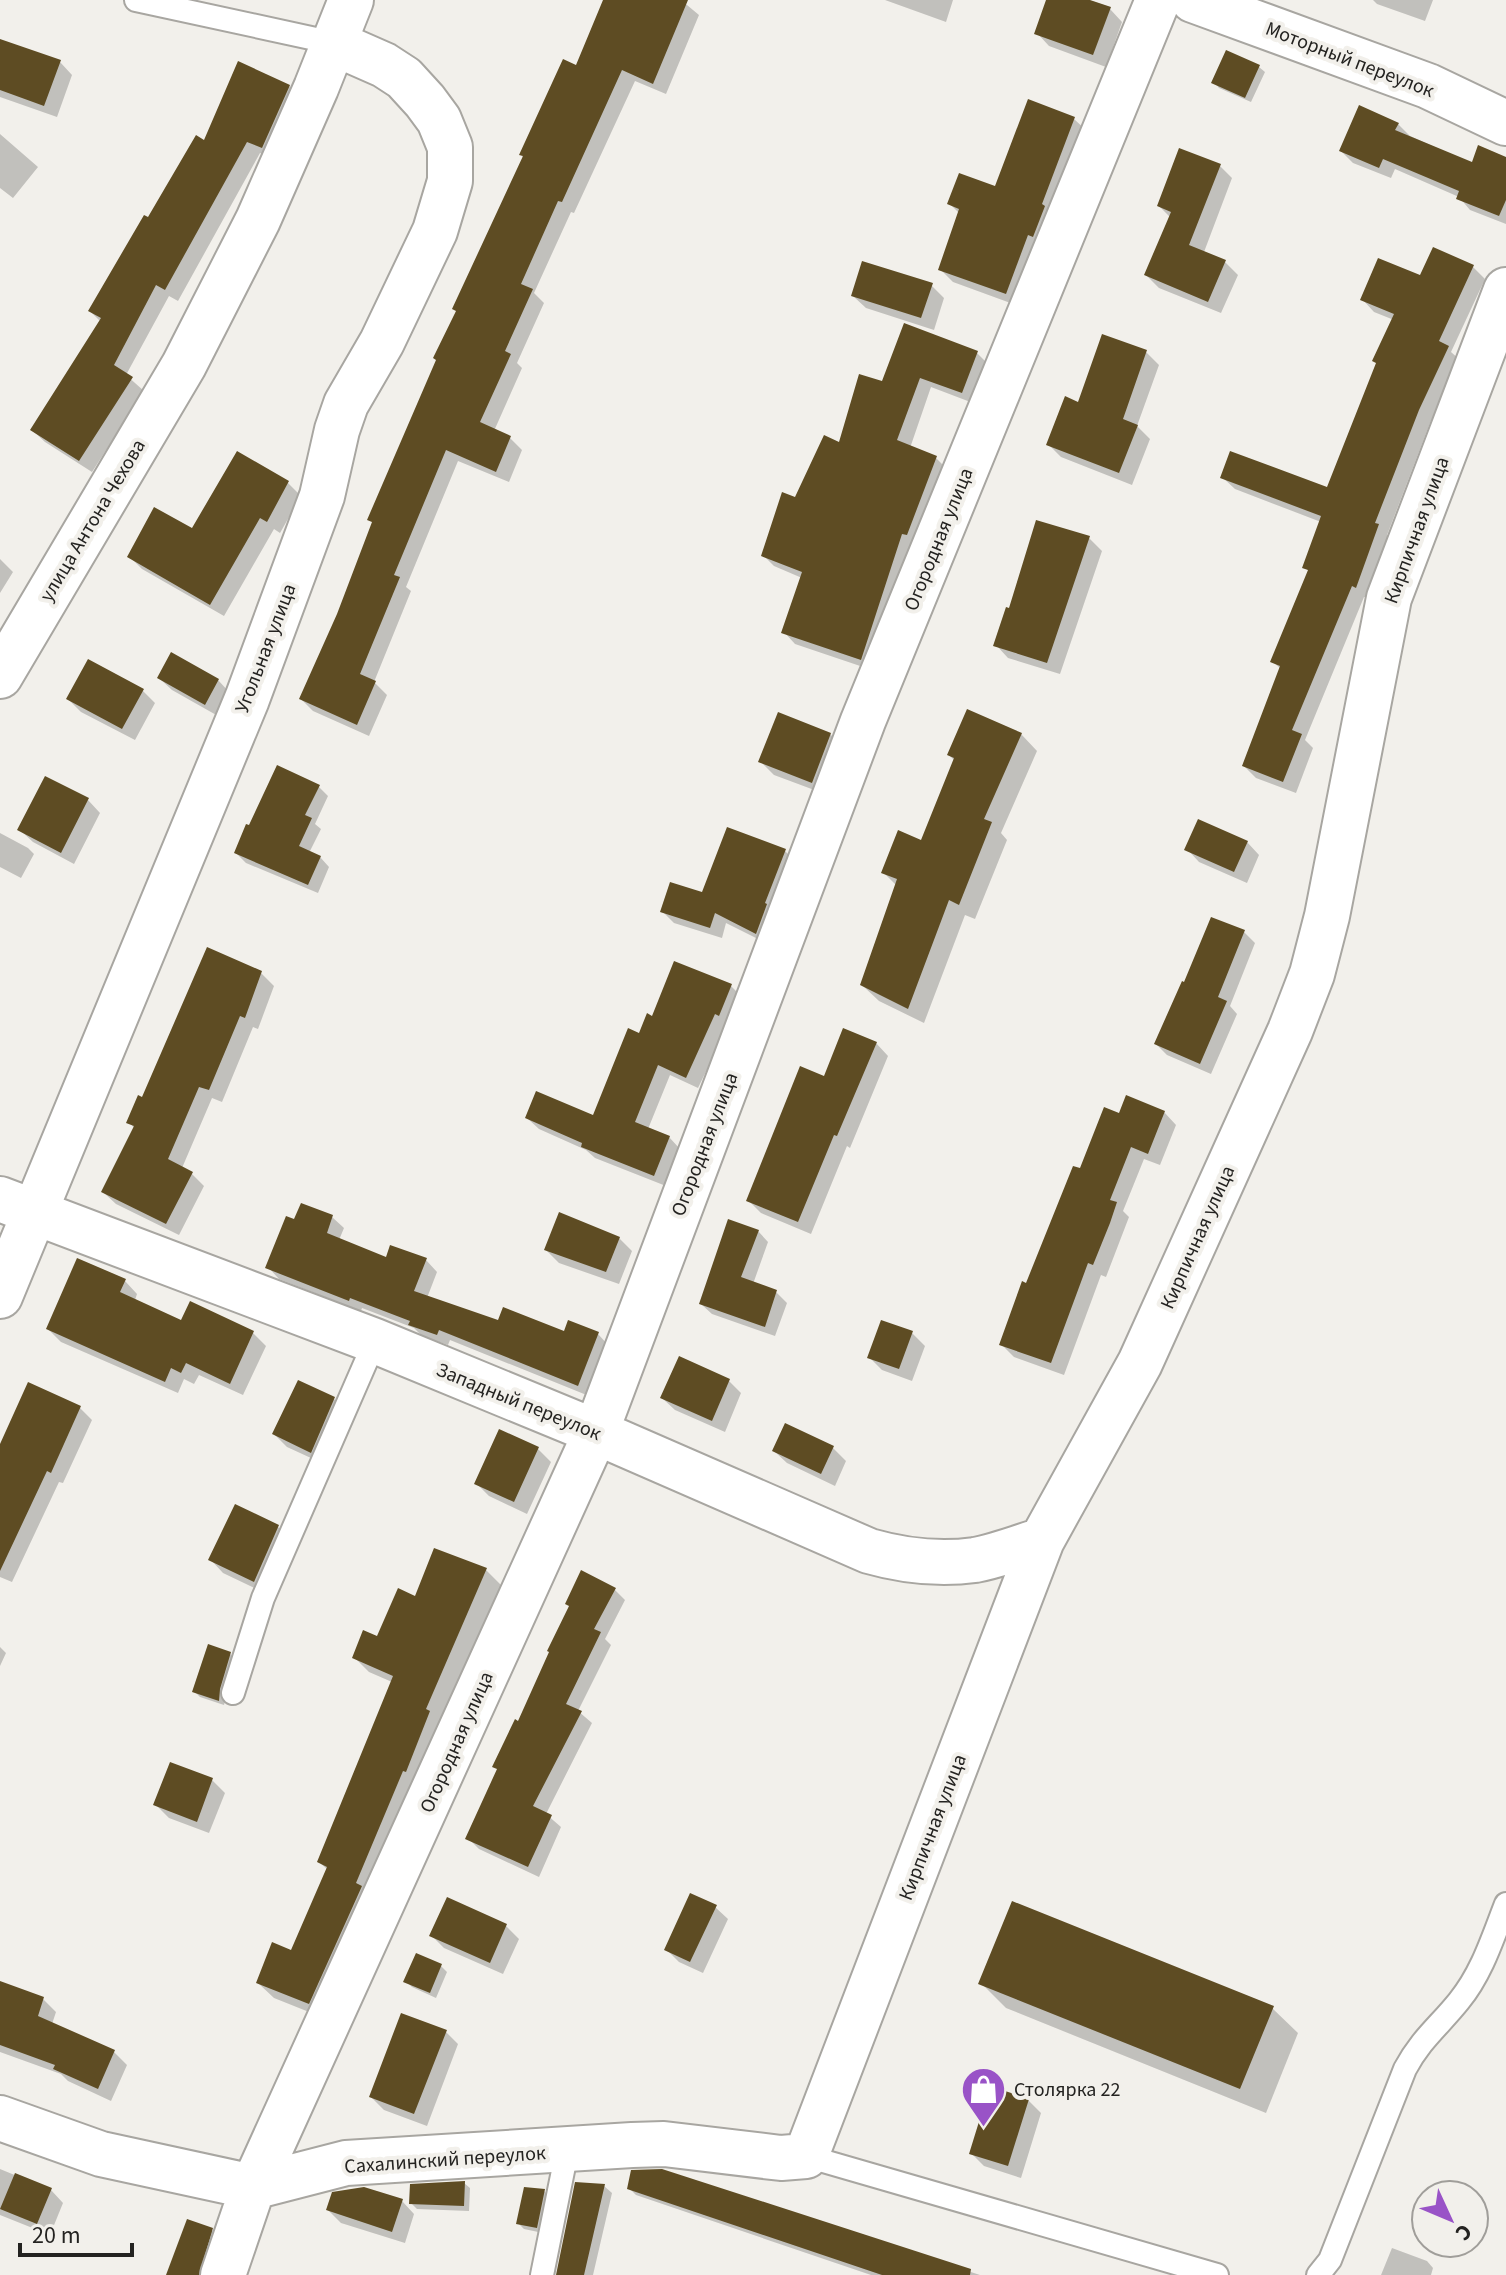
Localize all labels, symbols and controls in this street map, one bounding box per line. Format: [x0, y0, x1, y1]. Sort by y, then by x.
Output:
street label: Моторный переулок [1261, 15, 1438, 105]
street label: улица Антона Чехова [33, 434, 153, 607]
street label: Кирпичная улица [1377, 453, 1457, 608]
street label: Огородная улица [897, 464, 980, 615]
street label: Угольная улица [228, 580, 303, 717]
street label: Огородная улица [665, 1068, 745, 1220]
street label: Кирпичная улица [1154, 1161, 1242, 1314]
street label: Западный переулок [432, 1356, 605, 1448]
street label: Огородная улица [413, 1667, 501, 1818]
street label: Кирпичная улица [892, 1750, 974, 1905]
shop icon: Столярка 22 [959, 2065, 1007, 2128]
place label: Столярка 22 [1014, 2076, 1120, 2104]
street label: Сахалинский переулок [343, 2139, 547, 2181]
north arrow [1410, 2179, 1490, 2259]
scale bar [20, 2207, 132, 2257]
text: С [1448, 2216, 1480, 2248]
text: 20 m [32, 2218, 81, 2253]

